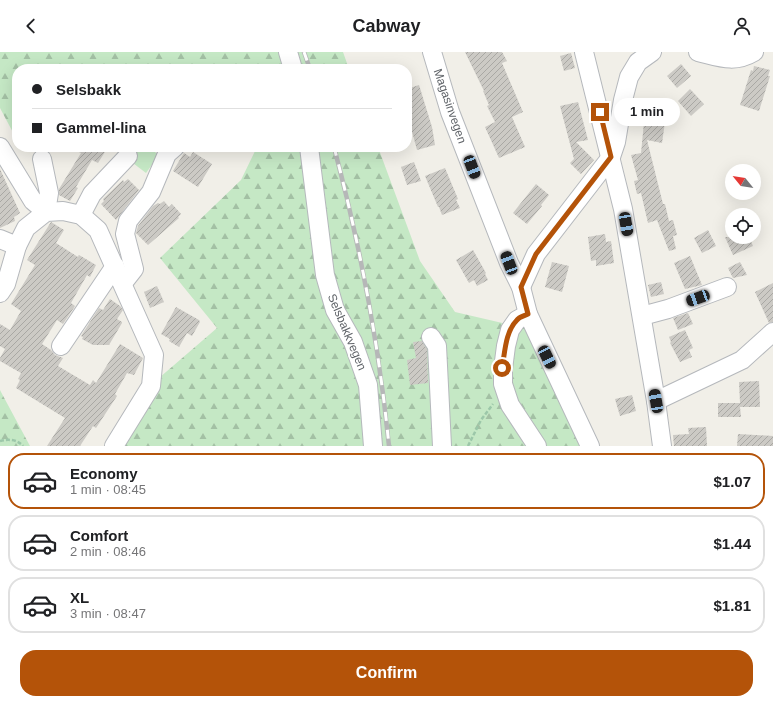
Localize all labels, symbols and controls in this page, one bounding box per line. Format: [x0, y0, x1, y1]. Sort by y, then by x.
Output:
icon: back [20, 15, 42, 37]
icon: person [731, 15, 753, 37]
text: Cabway [352, 16, 421, 36]
street label: Magasinvegen [431, 67, 469, 145]
text: Selsbakk [56, 81, 121, 98]
callout: 1 min [614, 98, 680, 126]
route end [591, 103, 609, 121]
text: 1 min [630, 104, 664, 119]
text: Gammel-lina [56, 119, 146, 136]
car [462, 154, 482, 180]
north arrow [725, 164, 761, 200]
map controls [725, 164, 761, 244]
button: locate [725, 208, 761, 244]
car [618, 211, 634, 237]
car [499, 250, 519, 276]
car [685, 288, 711, 308]
street label: Selsbakkvegen [325, 292, 369, 372]
car [536, 344, 558, 370]
route start [493, 359, 511, 377]
car [648, 388, 664, 414]
icon: car [22, 463, 58, 499]
text: Economy [70, 465, 138, 482]
text: $1.07 [713, 473, 751, 490]
text: 1 min · 08:45 [70, 482, 146, 497]
icon: car [22, 525, 58, 561]
text: Comfort [70, 527, 128, 544]
text: $1.44 [713, 535, 751, 552]
text: 2 min · 08:46 [70, 544, 146, 559]
icon: car [22, 587, 58, 623]
text: XL [70, 589, 89, 606]
text: $1.81 [713, 597, 751, 614]
text: 3 min · 08:47 [70, 606, 146, 621]
button: Confirm [20, 650, 753, 696]

